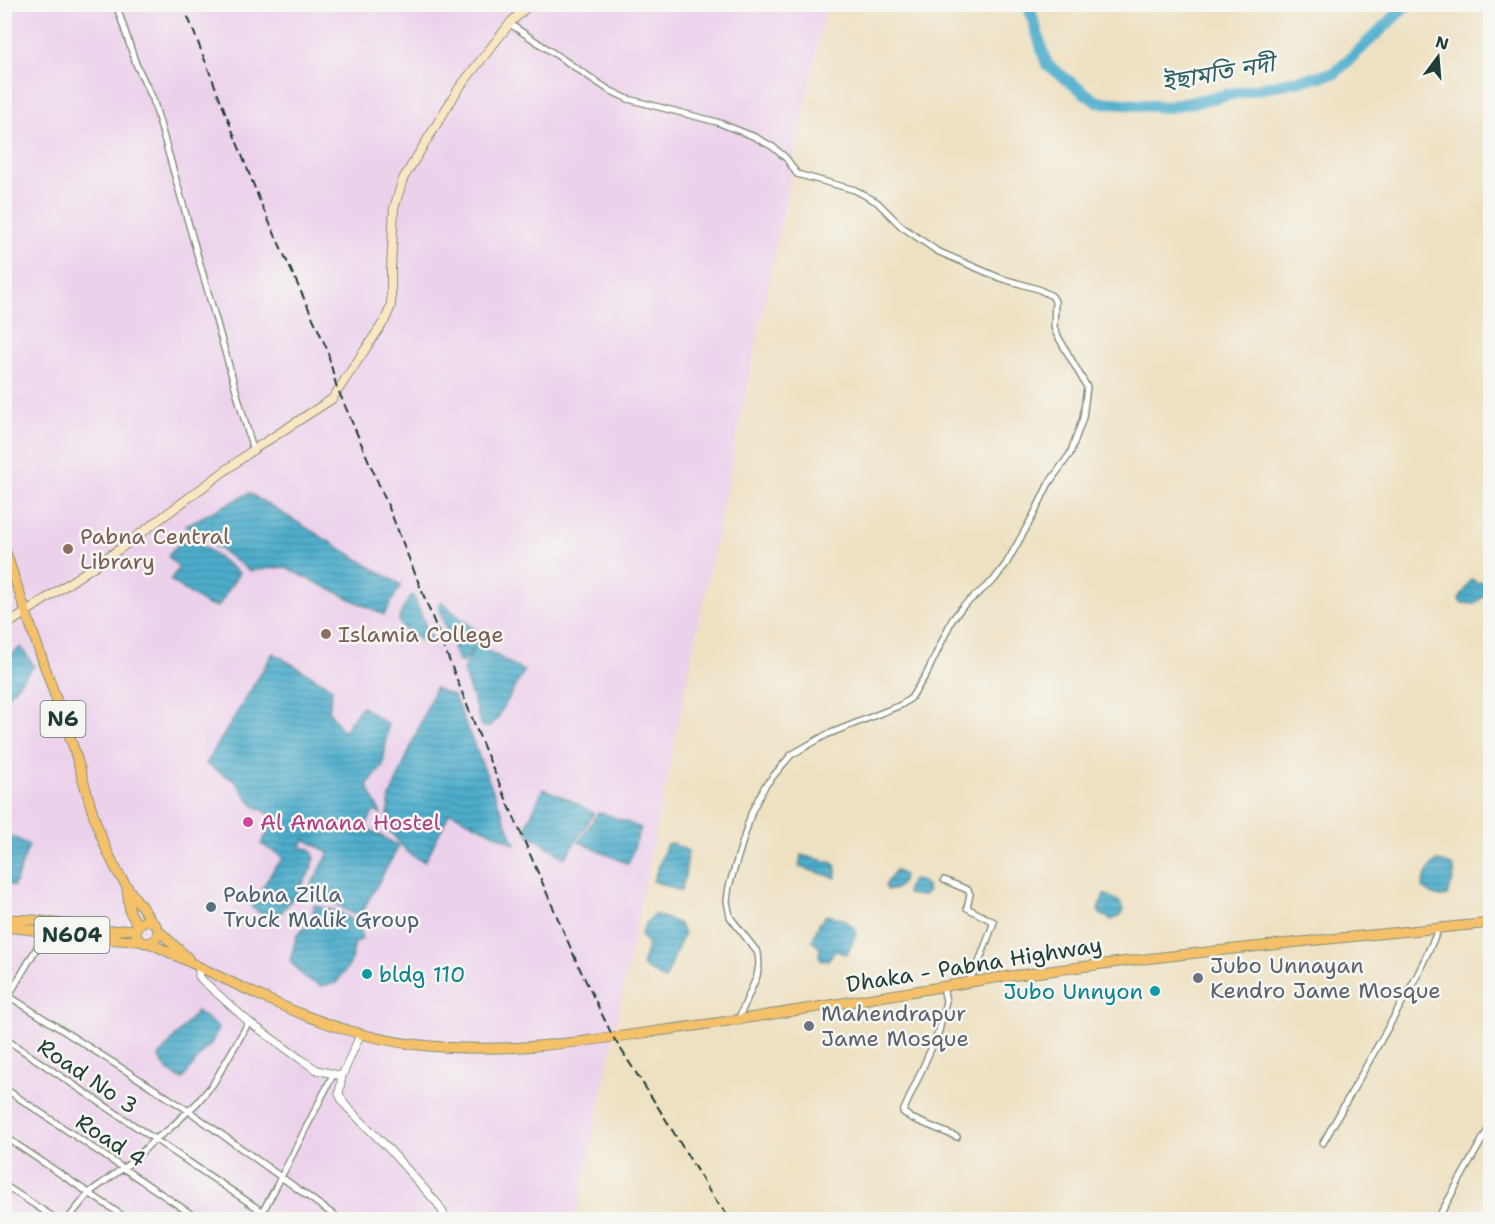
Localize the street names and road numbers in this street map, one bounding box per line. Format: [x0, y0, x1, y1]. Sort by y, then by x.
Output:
road number: N6 [40, 701, 86, 737]
road number: N604 [34, 917, 110, 953]
street label: Dhaka - Pabna Highway [844, 930, 1104, 999]
street label: Road No 3 [32, 1032, 144, 1121]
street label: Road 4 [70, 1107, 151, 1174]

